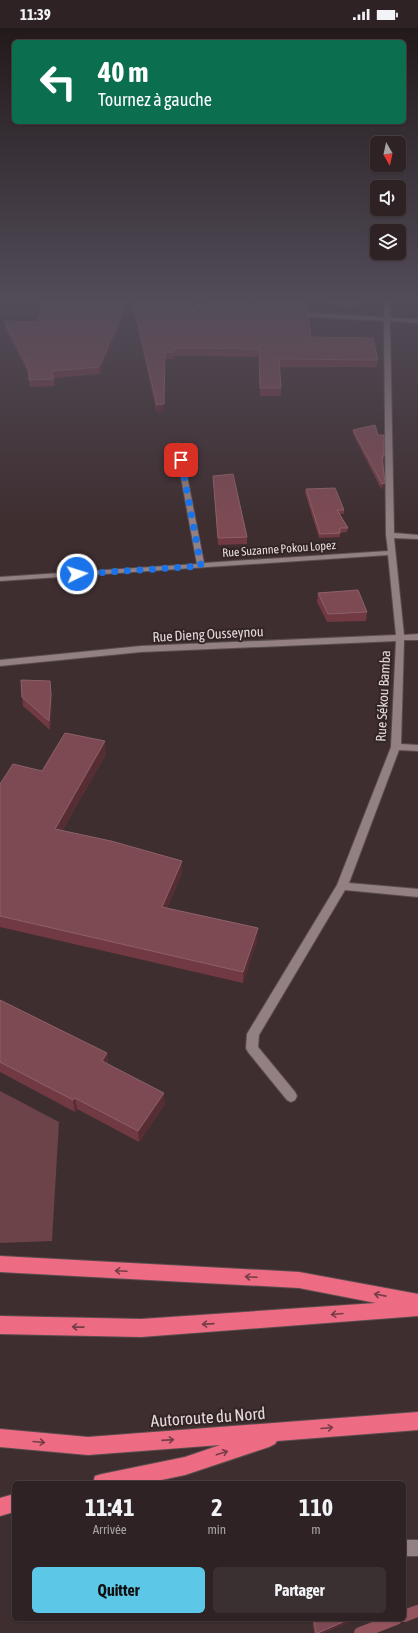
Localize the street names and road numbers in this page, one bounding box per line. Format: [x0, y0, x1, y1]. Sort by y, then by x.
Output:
street label: Rue Suzanne Pokou Lopez [222, 538, 337, 560]
street label: Rue Dieng Ousseynou [152, 623, 264, 645]
street label: Rue Sékou Bamba [373, 650, 393, 742]
street label: Autoroute du Nord [150, 1403, 266, 1431]

